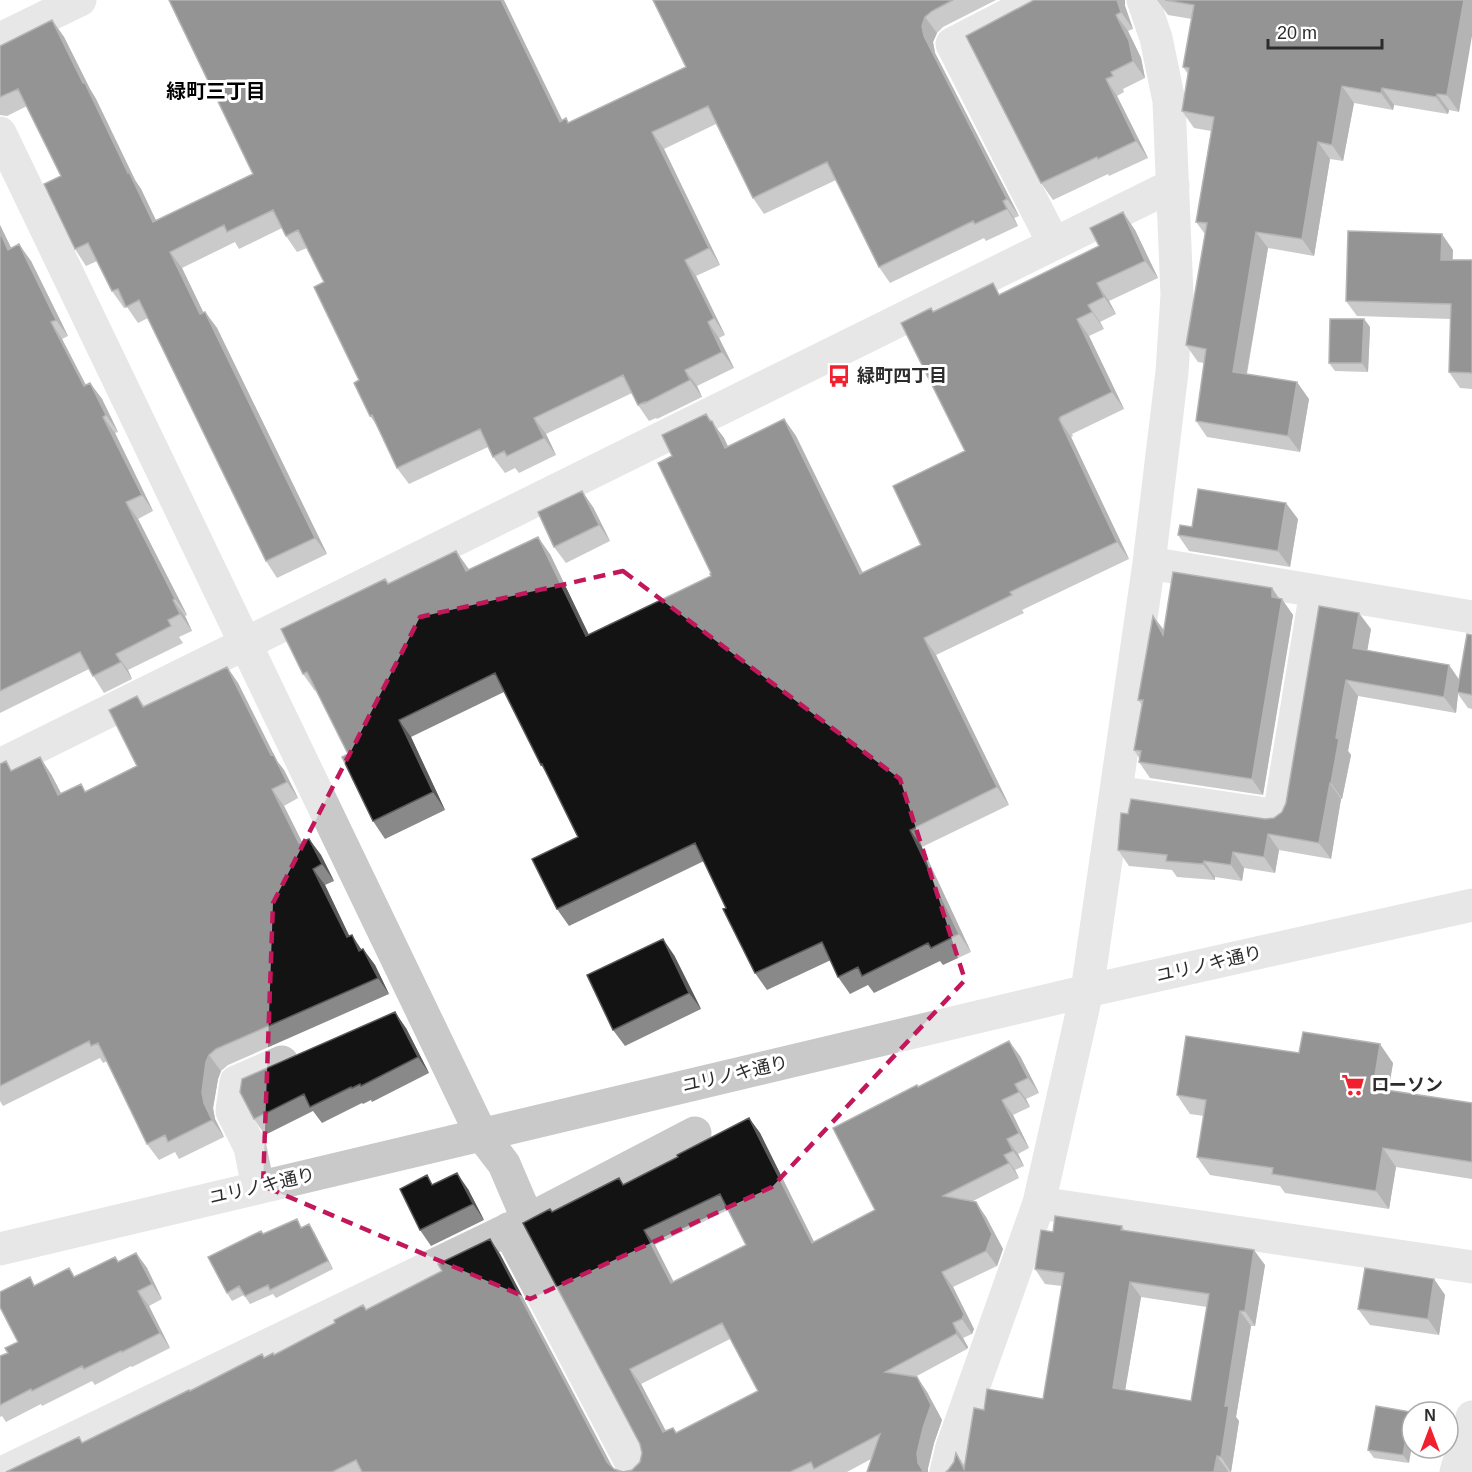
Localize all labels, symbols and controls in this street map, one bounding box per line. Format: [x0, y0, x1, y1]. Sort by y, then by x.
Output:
scale bar [1268, 12, 1382, 50]
text: 20 m [1277, 23, 1317, 43]
district label: 緑町三丁目 [166, 80, 266, 102]
bus stop icon: 緑町四丁目 [826, 363, 852, 389]
place label: 緑町四丁目 [857, 366, 947, 386]
street label: ユリノキ通り [1154, 942, 1264, 986]
street label: ユリノキ通り [680, 1052, 790, 1096]
supermarket icon: ローソン [1340, 1072, 1366, 1098]
place label: ローソン [1371, 1075, 1443, 1095]
street label: ユリノキ通り [207, 1164, 317, 1208]
north arrow [1400, 1400, 1460, 1460]
text: N [1424, 1407, 1436, 1424]

